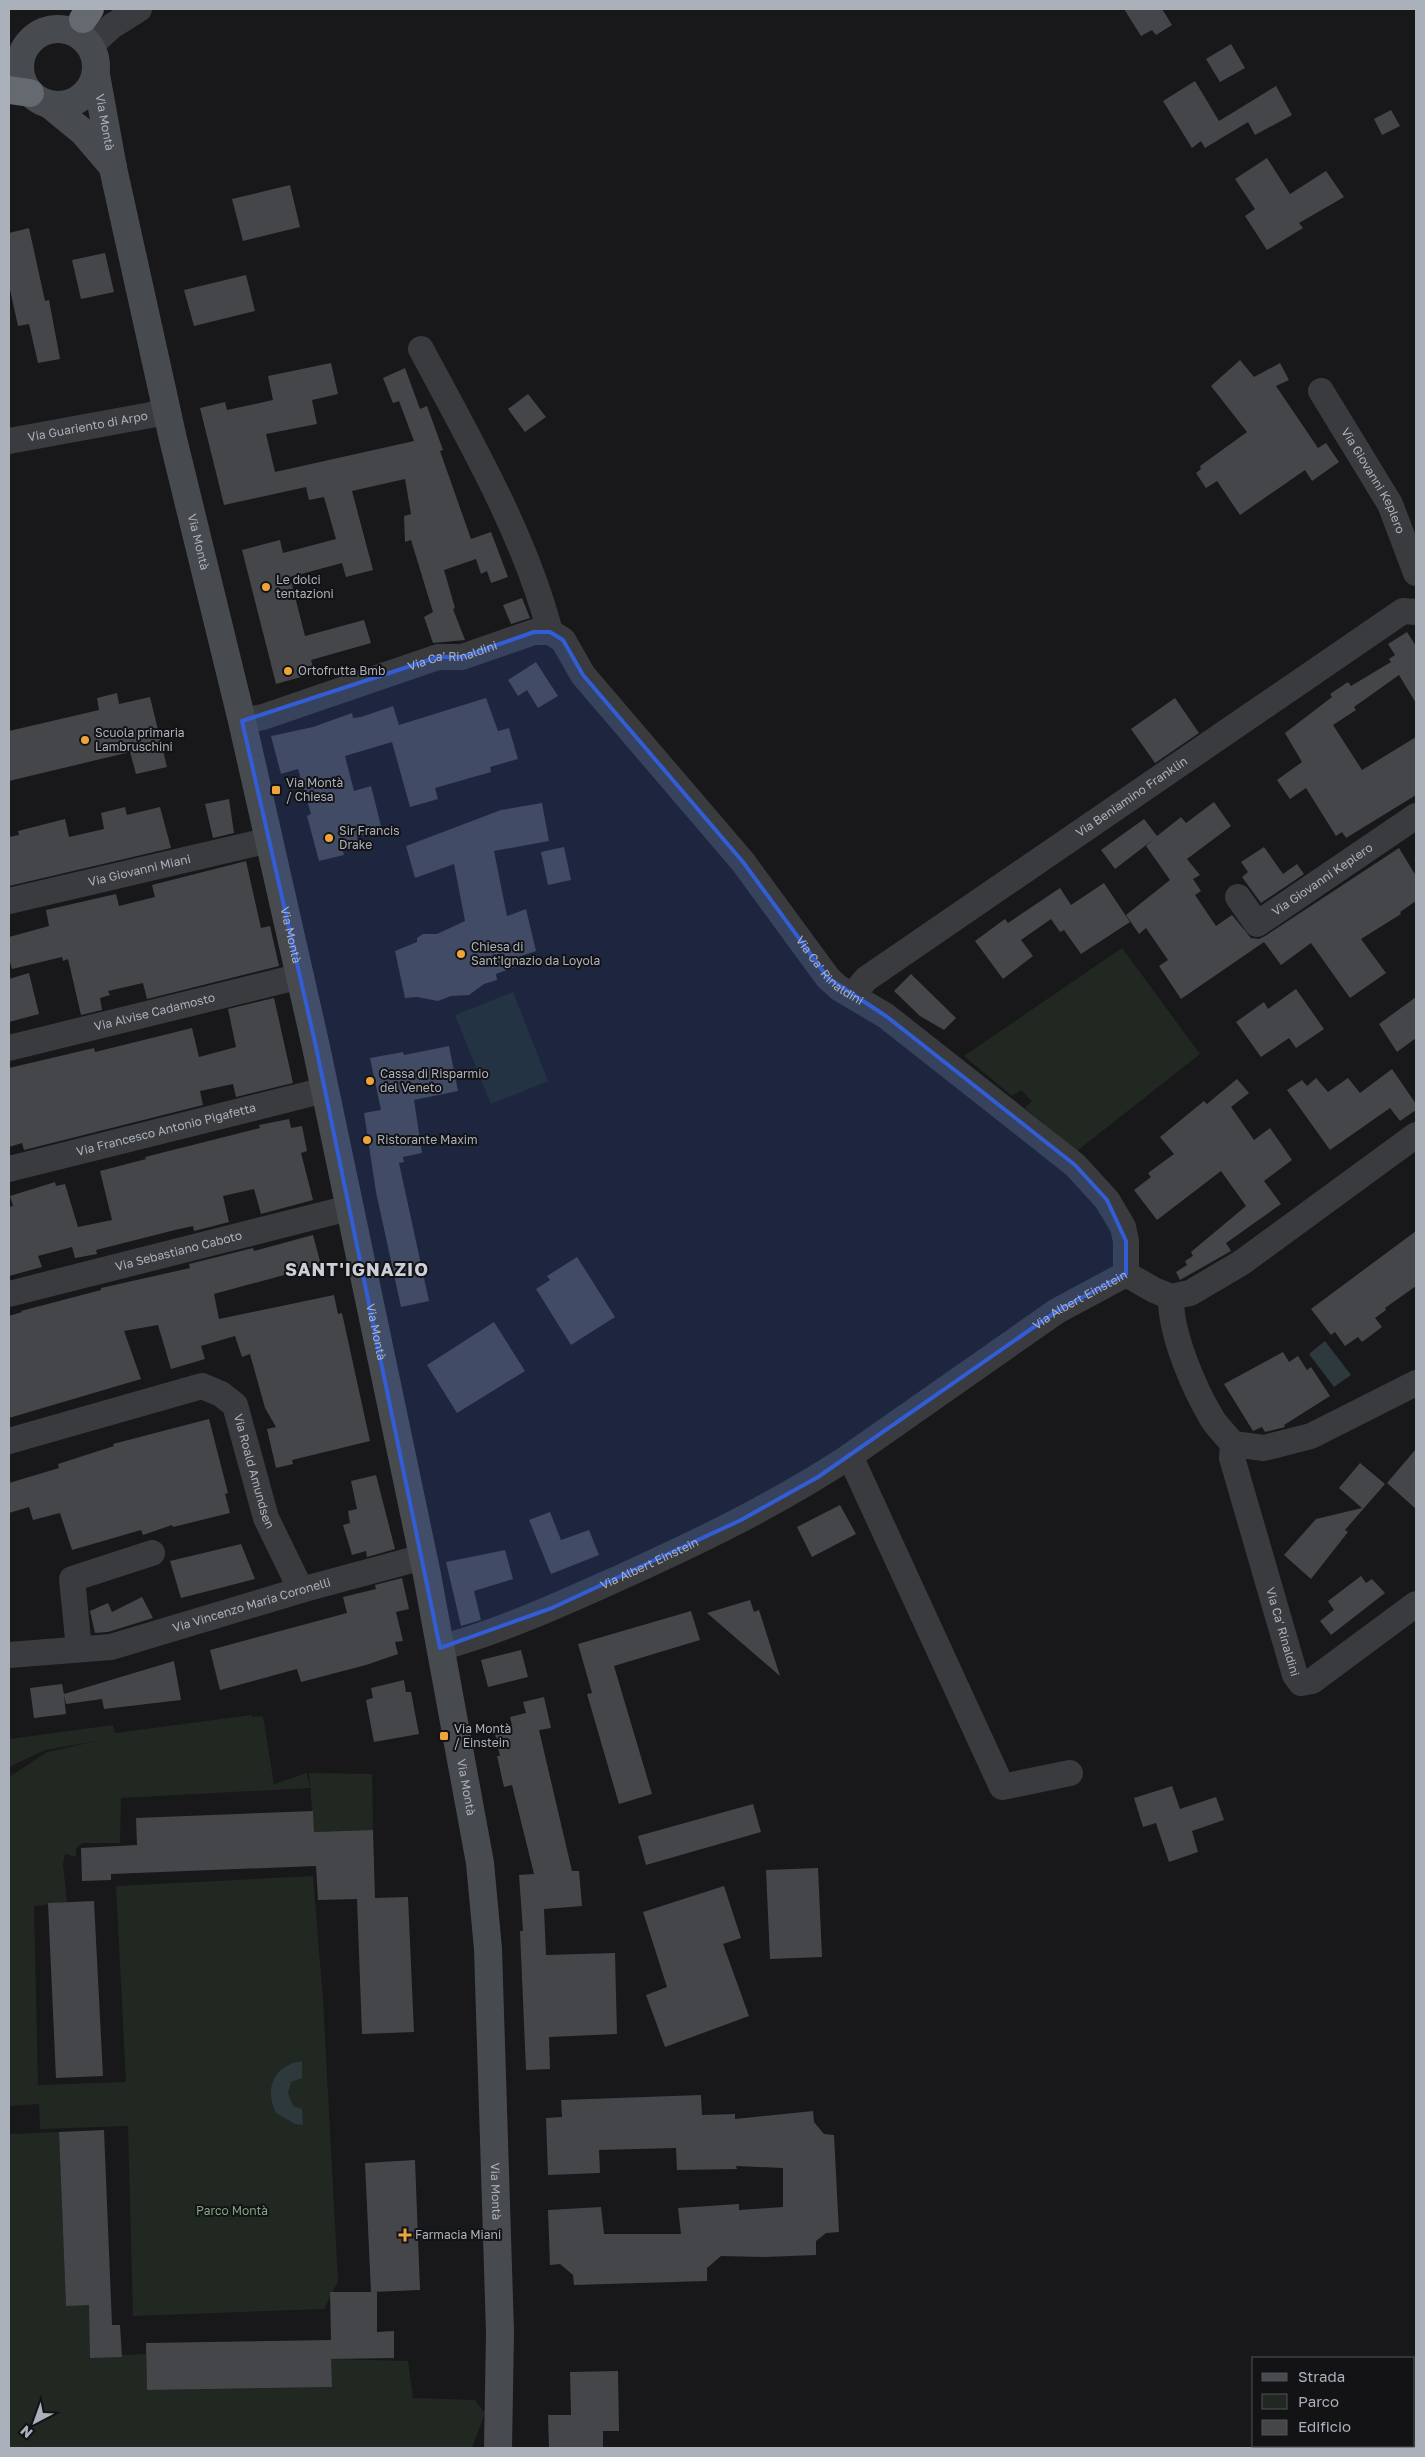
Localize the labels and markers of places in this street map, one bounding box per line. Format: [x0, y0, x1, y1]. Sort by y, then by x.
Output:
place label: Le dolci tentazioni [276, 572, 334, 601]
marker: Le dolci tentazioni [260, 581, 272, 593]
place label: Ortofrutta Bmb [298, 663, 385, 678]
marker: Ortofrutta Bmb [282, 665, 294, 677]
place label: Scuola primaria Lambruschini [95, 725, 185, 754]
marker: Scuola primaria Lambruschini [79, 734, 91, 746]
place label: Via Montà / Chiesa [286, 775, 343, 804]
marker: Via Montà / Chiesa [270, 784, 282, 796]
place label: Sir Francis Drake [339, 823, 400, 852]
marker: Sir Francis Drake [323, 832, 335, 844]
place label: Chiesa di Sant'Ignazio da Loyola [471, 939, 600, 968]
marker: Chiesa di Sant'Ignazio da Loyola [455, 948, 467, 960]
place label: Cassa di Risparmio del Veneto [380, 1066, 489, 1095]
marker: Cassa di Risparmio del Veneto [364, 1075, 376, 1087]
place label: Ristorante Maxim [377, 1132, 478, 1147]
marker: Ristorante Maxim [361, 1134, 373, 1146]
place label: Via Montà / Einstein [454, 1721, 511, 1750]
marker: Via Montà / Einstein [438, 1730, 450, 1742]
place label: Farmacia Miani [415, 2227, 501, 2242]
marker: Farmacia Miani [399, 2229, 411, 2241]

